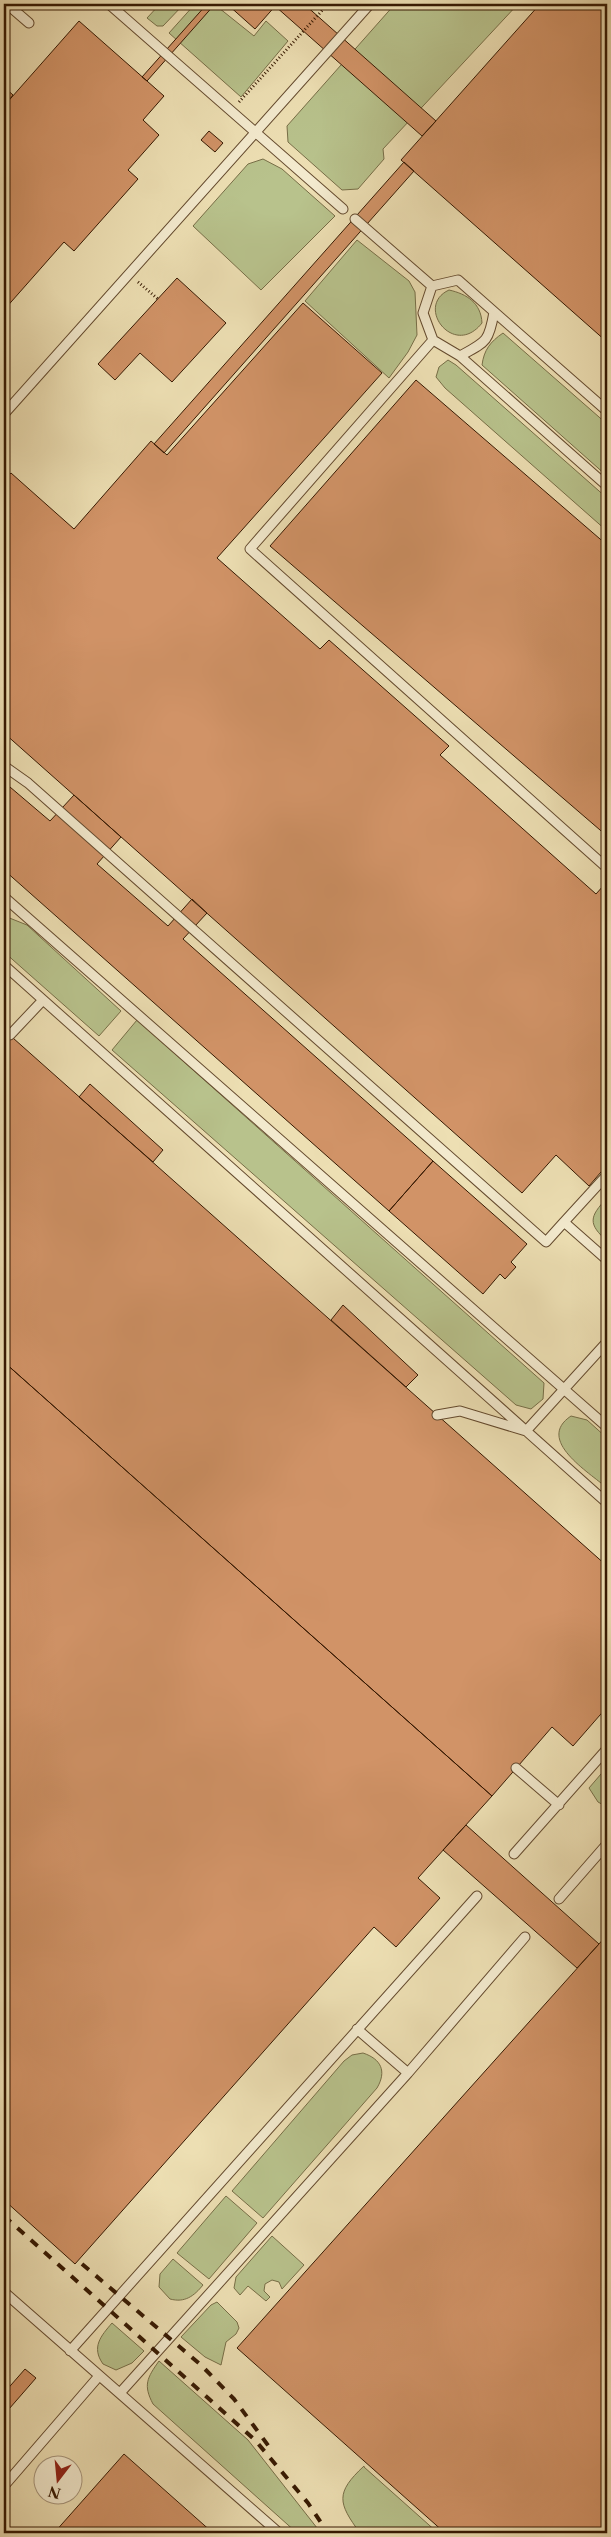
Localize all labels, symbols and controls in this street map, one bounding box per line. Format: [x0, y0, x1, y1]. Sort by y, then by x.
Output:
north arrow [32, 2454, 82, 2504]
text: N [46, 2482, 63, 2503]

